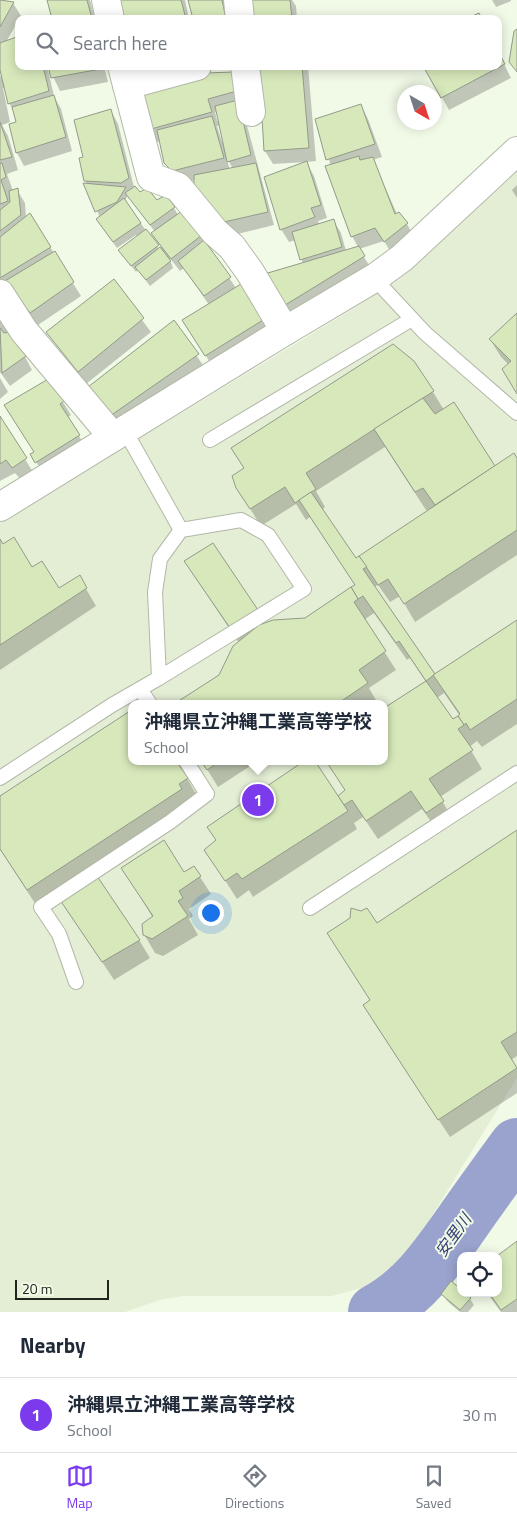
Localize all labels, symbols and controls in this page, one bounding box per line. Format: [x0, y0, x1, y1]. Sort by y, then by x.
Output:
search box [15, 15, 502, 70]
text: Search here [73, 28, 167, 57]
icon: search [33, 29, 61, 57]
north arrow [397, 85, 442, 130]
popup [128, 700, 388, 765]
text: 沖縄県立沖縄工業高等学校 [144, 706, 372, 735]
text: School [144, 735, 189, 759]
pin: 1 [242, 781, 274, 819]
your location [198, 900, 224, 926]
water label: 安里川 [429, 1207, 478, 1261]
map controls [457, 1252, 502, 1297]
button: locate [457, 1252, 502, 1297]
scale bar [15, 1277, 109, 1300]
text: 20 m [22, 1278, 52, 1299]
text: Nearby [20, 1329, 85, 1361]
text: 沖縄県立沖縄工業高等学校 [67, 1389, 295, 1418]
text: 1 [32, 1403, 40, 1427]
text: 30 m [462, 1403, 497, 1427]
text: School [67, 1418, 112, 1442]
tab: Map [66, 1462, 94, 1513]
tab: Directions [225, 1462, 284, 1513]
tab: Saved [416, 1462, 451, 1513]

